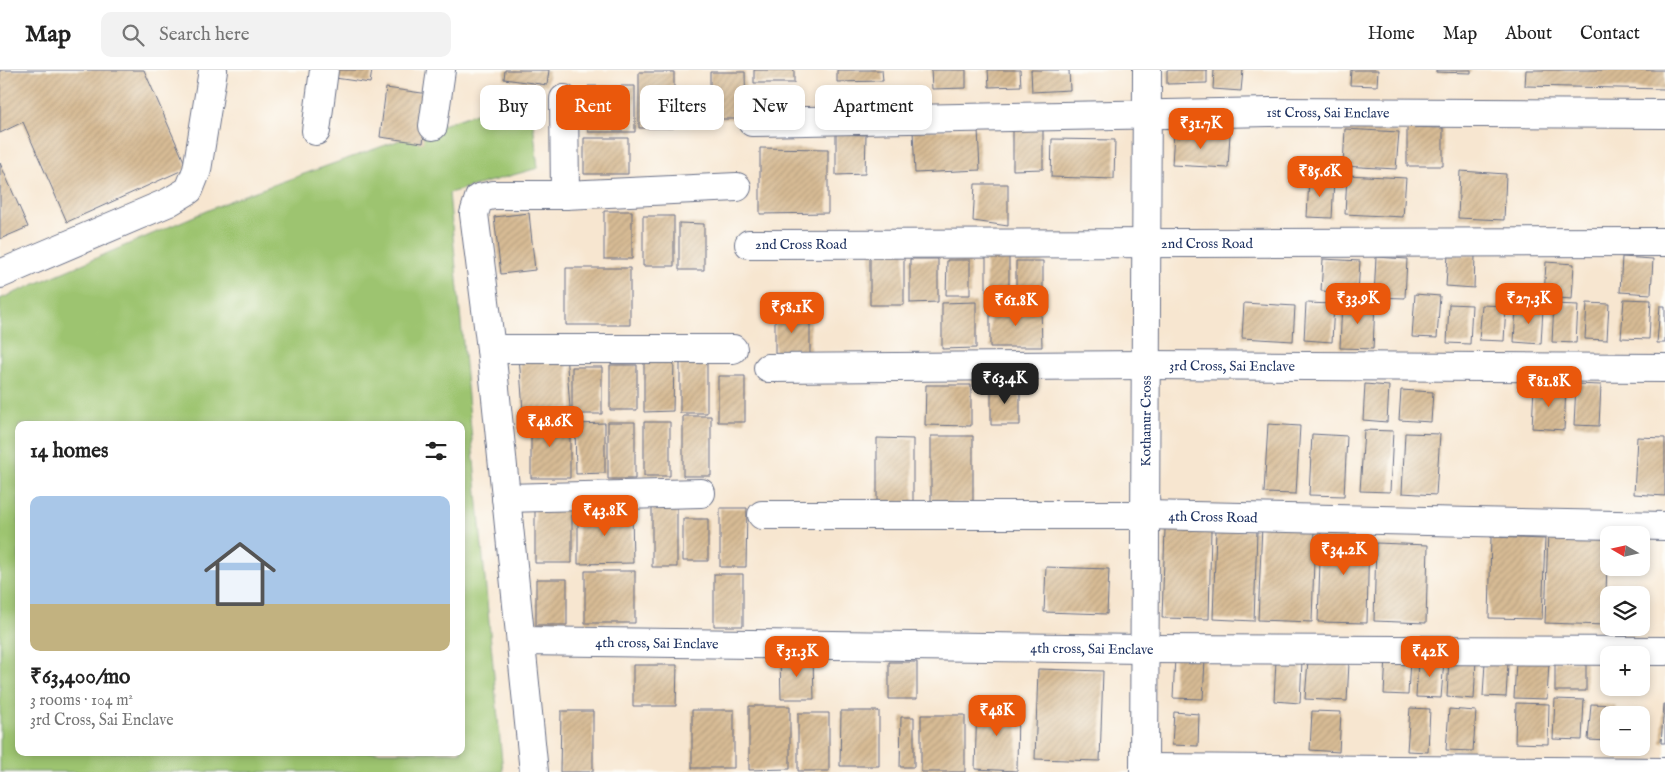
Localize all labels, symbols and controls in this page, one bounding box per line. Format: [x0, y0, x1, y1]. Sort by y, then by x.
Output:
search box [101, 12, 451, 57]
text: Map [25, 19, 71, 50]
icon: search [119, 21, 147, 49]
text: Search here [159, 23, 250, 47]
text: Home [1368, 23, 1415, 46]
text: Map [1443, 23, 1477, 46]
text: About [1505, 23, 1552, 46]
text: Contact [1580, 23, 1640, 46]
chip: Buy [480, 85, 546, 130]
chip: Rent [556, 85, 630, 130]
chip: Filters [640, 85, 724, 130]
chip: New [734, 85, 805, 130]
chip: Apartment [815, 85, 932, 130]
street label: 1st Cross, Sai Enclave [1266, 104, 1390, 123]
pin: ₹31.7K [1160, 108, 1242, 150]
text: ₹31.7K [1180, 114, 1222, 134]
pin: ₹85.6K [1279, 156, 1361, 198]
text: ₹85.6K [1299, 162, 1341, 182]
street label: 2nd Cross Road [1161, 235, 1253, 253]
street label: 2nd Cross Road [755, 236, 847, 254]
pin: ₹33.9K [1317, 282, 1399, 325]
pin: ₹27.3K [1488, 282, 1570, 325]
pin: ₹61.8K [975, 284, 1057, 327]
text: ₹33.9K [1336, 289, 1380, 309]
text: ₹27.3K [1507, 289, 1551, 309]
text: ₹61.8K [994, 291, 1038, 311]
pin: ₹58.1K [751, 292, 833, 334]
text: ₹58.1K [771, 298, 813, 318]
street label: 3rd Cross, Sai Enclave [1169, 357, 1295, 376]
pin: ₹63.4K [964, 362, 1046, 405]
pin: ₹81.8K [1508, 366, 1590, 408]
text: ₹63.4K [983, 369, 1027, 389]
text: ₹81.8K [1528, 372, 1570, 392]
street label: Kothanur Cross [1137, 375, 1156, 467]
pin: ₹48.6K [509, 406, 591, 448]
text: ₹48.6K [527, 412, 573, 432]
icon: filters [422, 437, 450, 465]
text: 14 homes [30, 438, 108, 465]
pin: ₹43.8K [564, 494, 646, 537]
text: ₹43.8K [583, 501, 627, 521]
street label: 4th Cross Road [1168, 507, 1258, 527]
north arrow [1600, 526, 1650, 576]
map controls [1600, 526, 1650, 756]
icon: home [195, 529, 285, 619]
pin: ₹34.2K [1303, 534, 1385, 576]
text: ₹34.2K [1321, 540, 1367, 560]
button: layers [1600, 586, 1650, 636]
street label: 4th cross, Sai Enclave [595, 634, 719, 654]
pin: ₹31.3K [756, 636, 838, 678]
pin: ₹42K [1400, 636, 1460, 678]
street label: 4th cross, Sai Enclave [1030, 640, 1154, 659]
text: ₹31.3K [776, 642, 818, 662]
text: ₹42K [1412, 642, 1448, 662]
button: + [1600, 646, 1650, 696]
text: ₹63,400/mo [30, 664, 130, 691]
text: 3 rooms · 104 m² [30, 691, 133, 711]
pin: ₹48K [967, 694, 1027, 737]
text: ₹48K [980, 701, 1014, 721]
button: − [1600, 706, 1650, 756]
text: 3rd Cross, Sai Enclave [30, 711, 174, 731]

